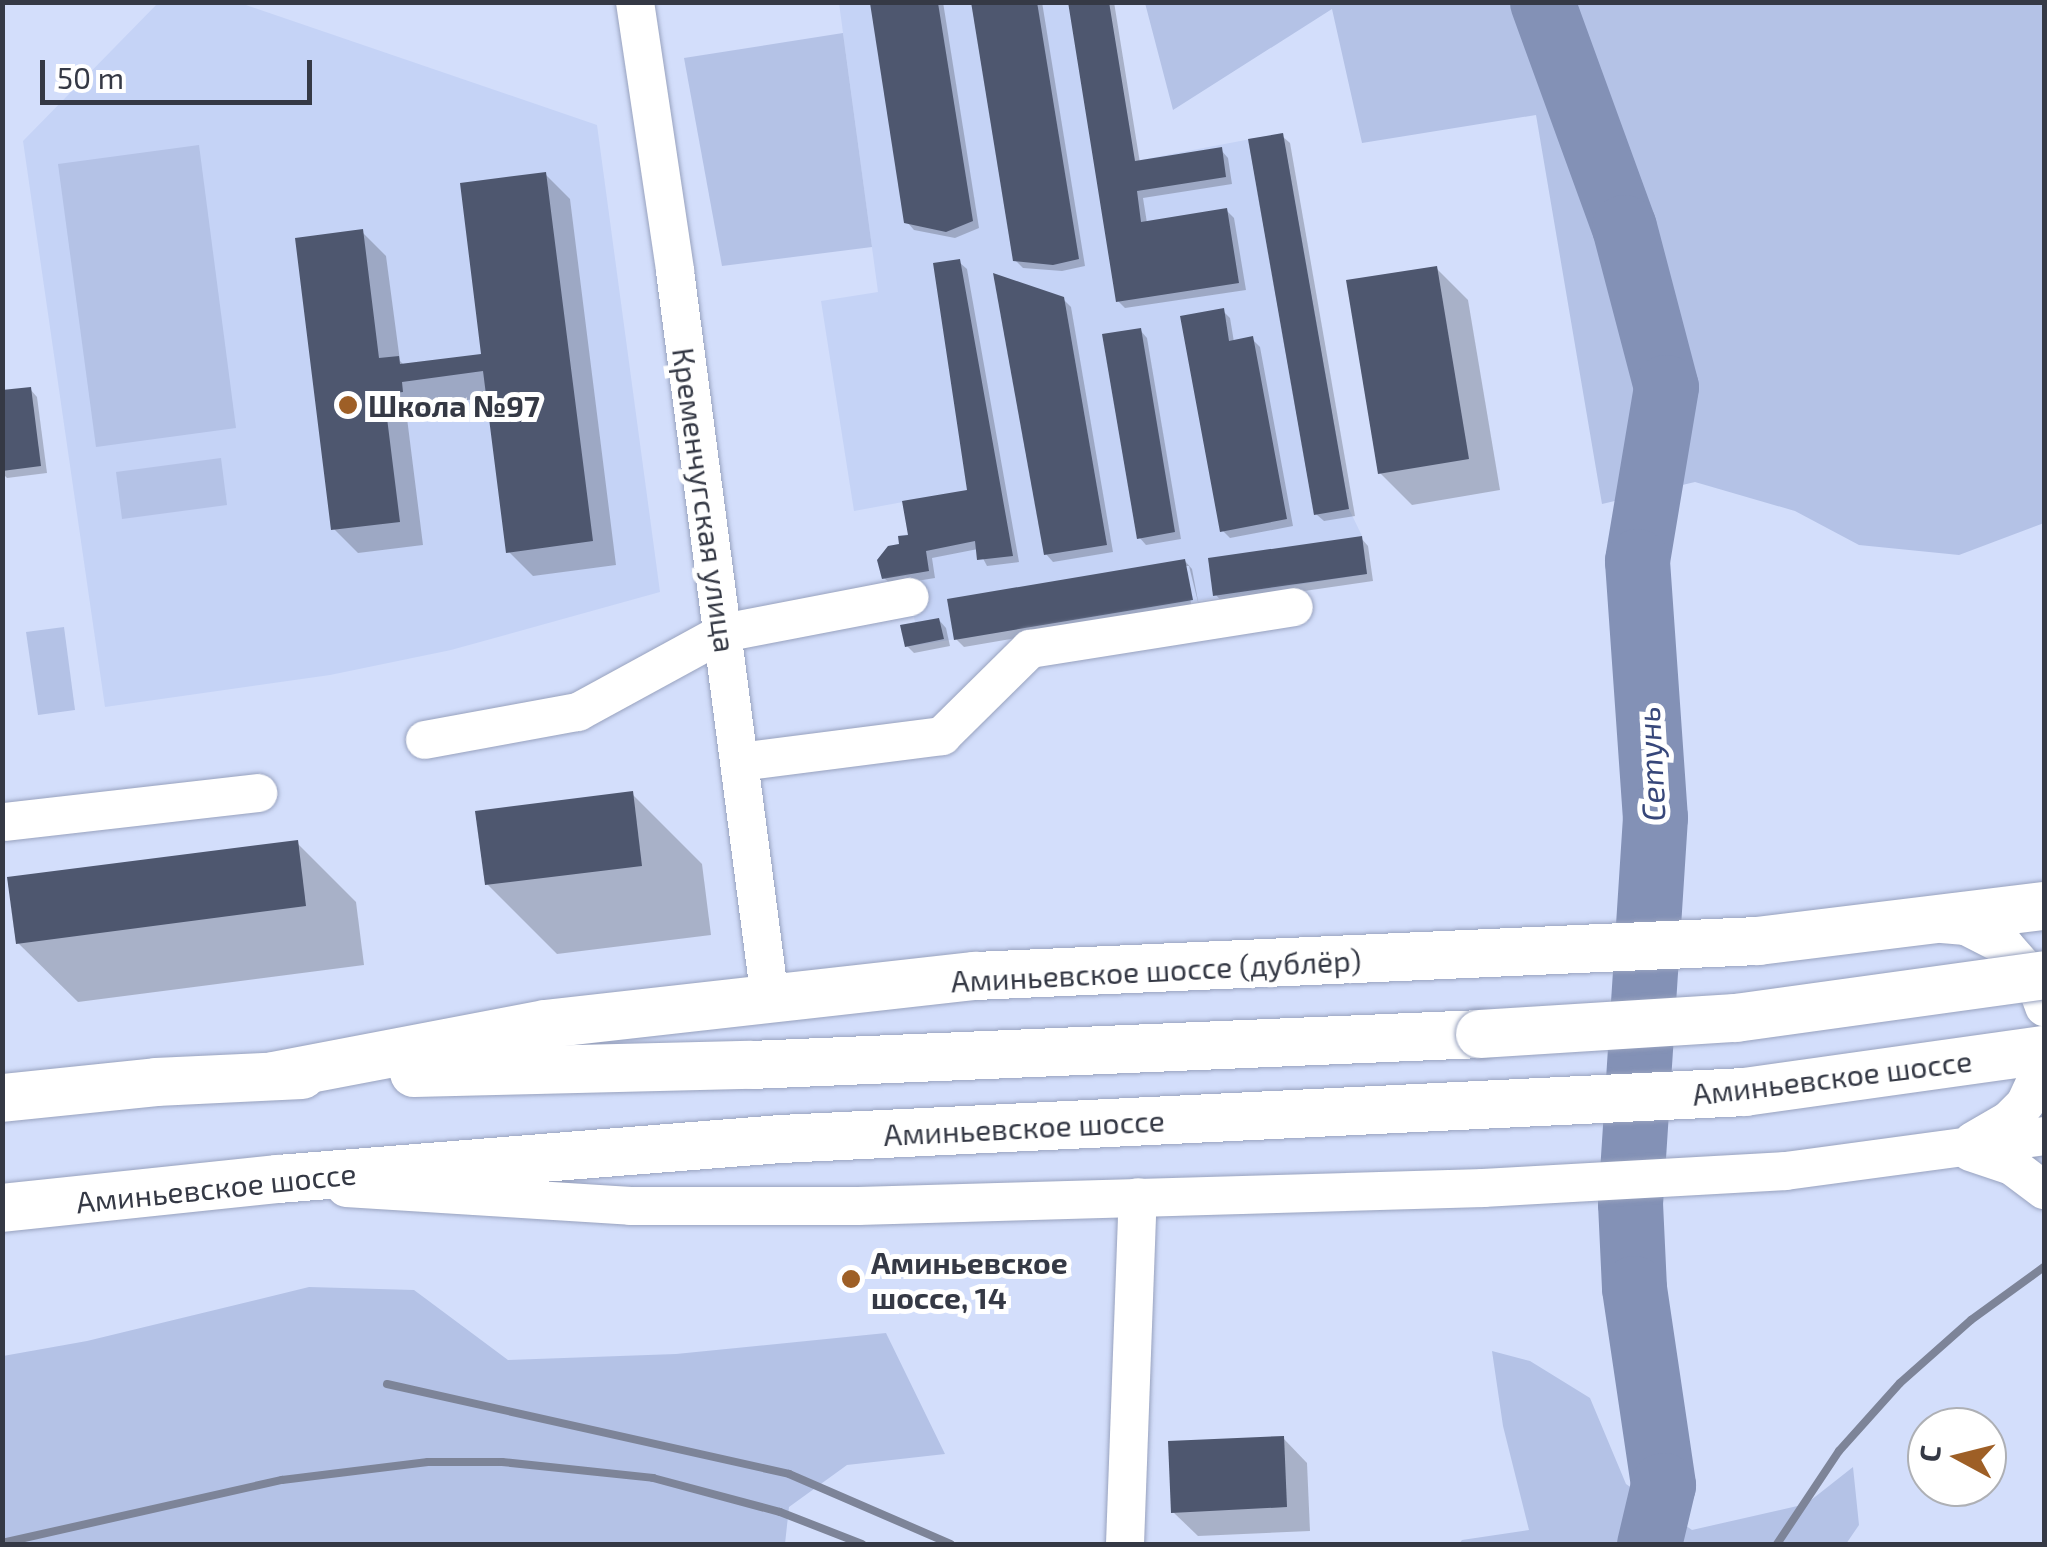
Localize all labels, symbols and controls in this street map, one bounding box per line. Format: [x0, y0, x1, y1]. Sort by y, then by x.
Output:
scale bar [45, 40, 318, 102]
text: 50 m [57, 59, 124, 95]
street label: Кременчугская улица [666, 345, 744, 655]
place label: Школа №97 [368, 387, 540, 423]
marker: Школа №97 [337, 394, 359, 416]
water label: Сетунь [1628, 705, 1672, 823]
street label: Аминьевское шоссе (дублёр) [950, 941, 1362, 999]
street label: Аминьевское шоссе [1690, 1042, 1974, 1112]
street label: Аминьевское шоссе [882, 1102, 1166, 1152]
street label: Аминьевское шоссе [74, 1154, 358, 1220]
place label: Аминьевское шоссе, 14 [871, 1244, 1068, 1314]
marker: Аминьевское шоссе, 14 [840, 1268, 862, 1290]
north arrow [1907, 1407, 2007, 1507]
text: С [1911, 1443, 1947, 1464]

